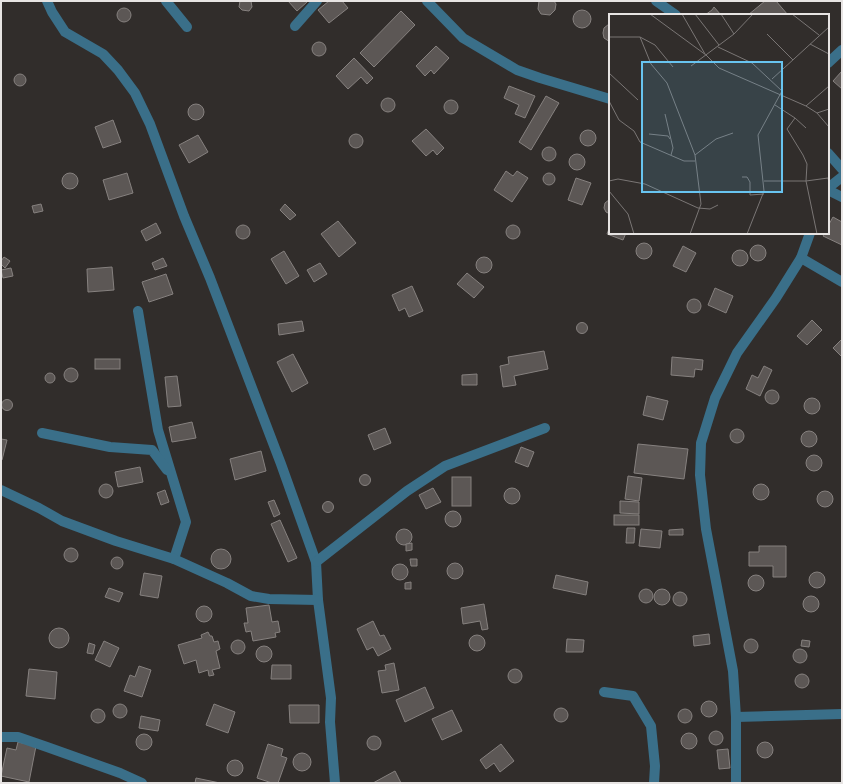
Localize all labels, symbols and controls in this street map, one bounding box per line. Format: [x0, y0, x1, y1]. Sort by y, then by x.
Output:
inset map [609, 14, 829, 234]

